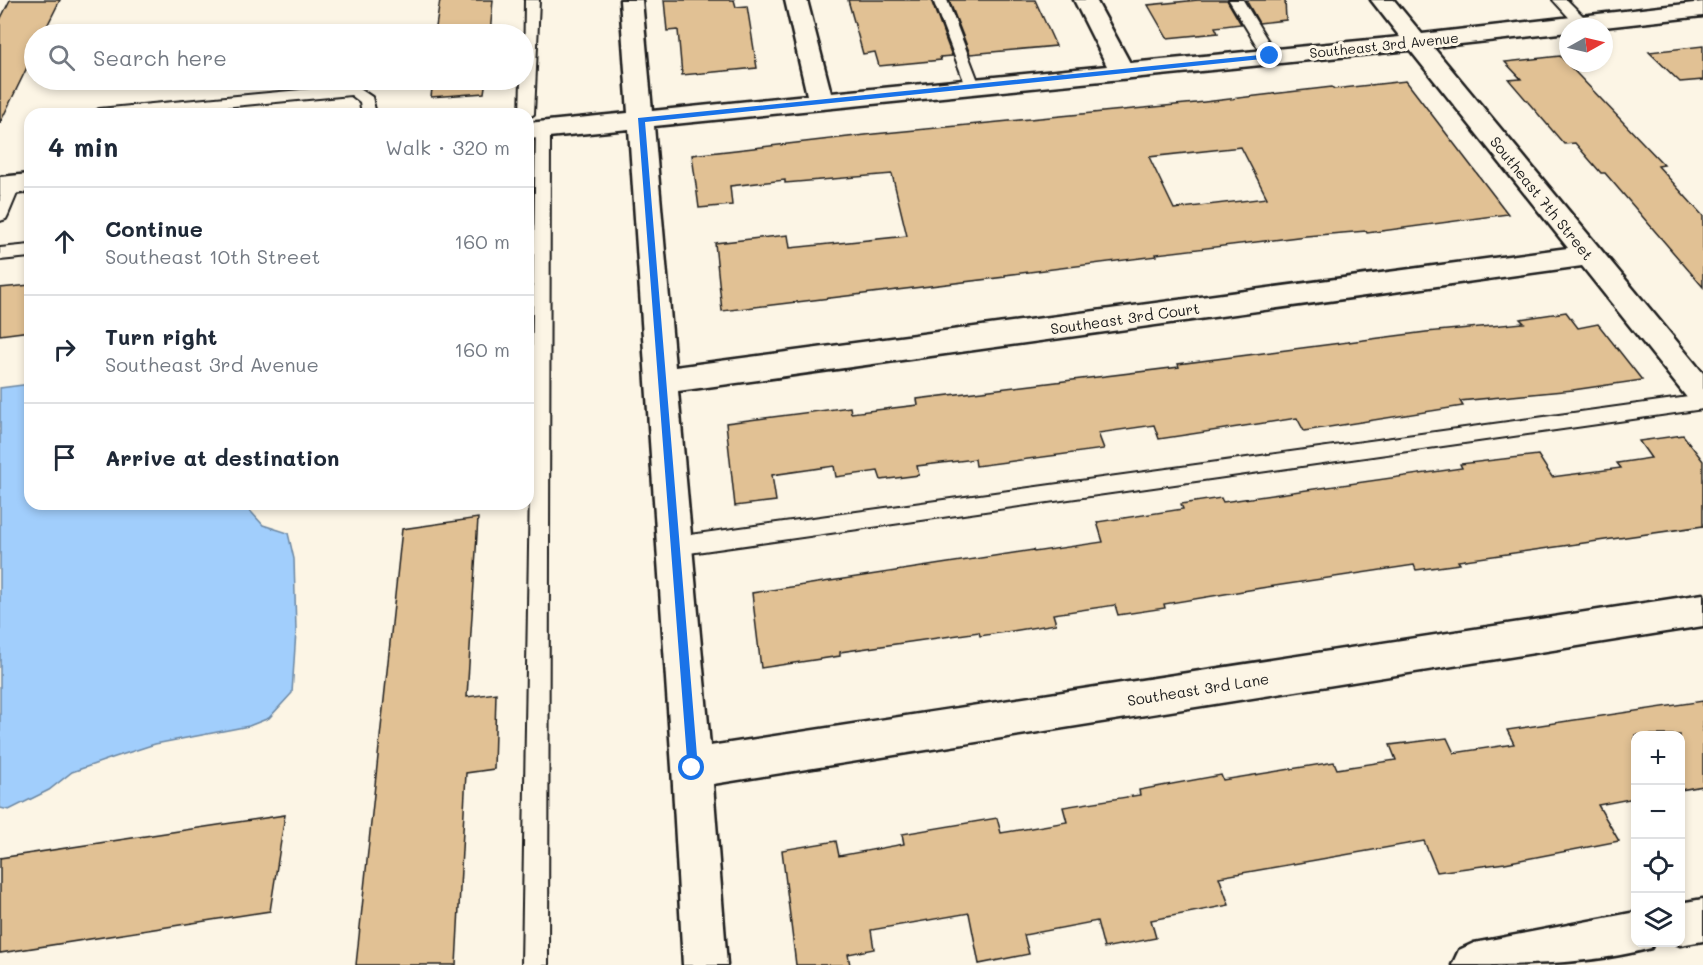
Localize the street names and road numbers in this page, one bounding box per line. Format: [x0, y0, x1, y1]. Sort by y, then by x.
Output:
street label: Southeast 3rd Avenue [1309, 28, 1459, 62]
street label: Southeast 7th Street [1486, 132, 1598, 264]
street label: Southeast 3rd Court [1049, 298, 1201, 338]
street label: Southeast 3rd Lane [1126, 668, 1270, 710]

